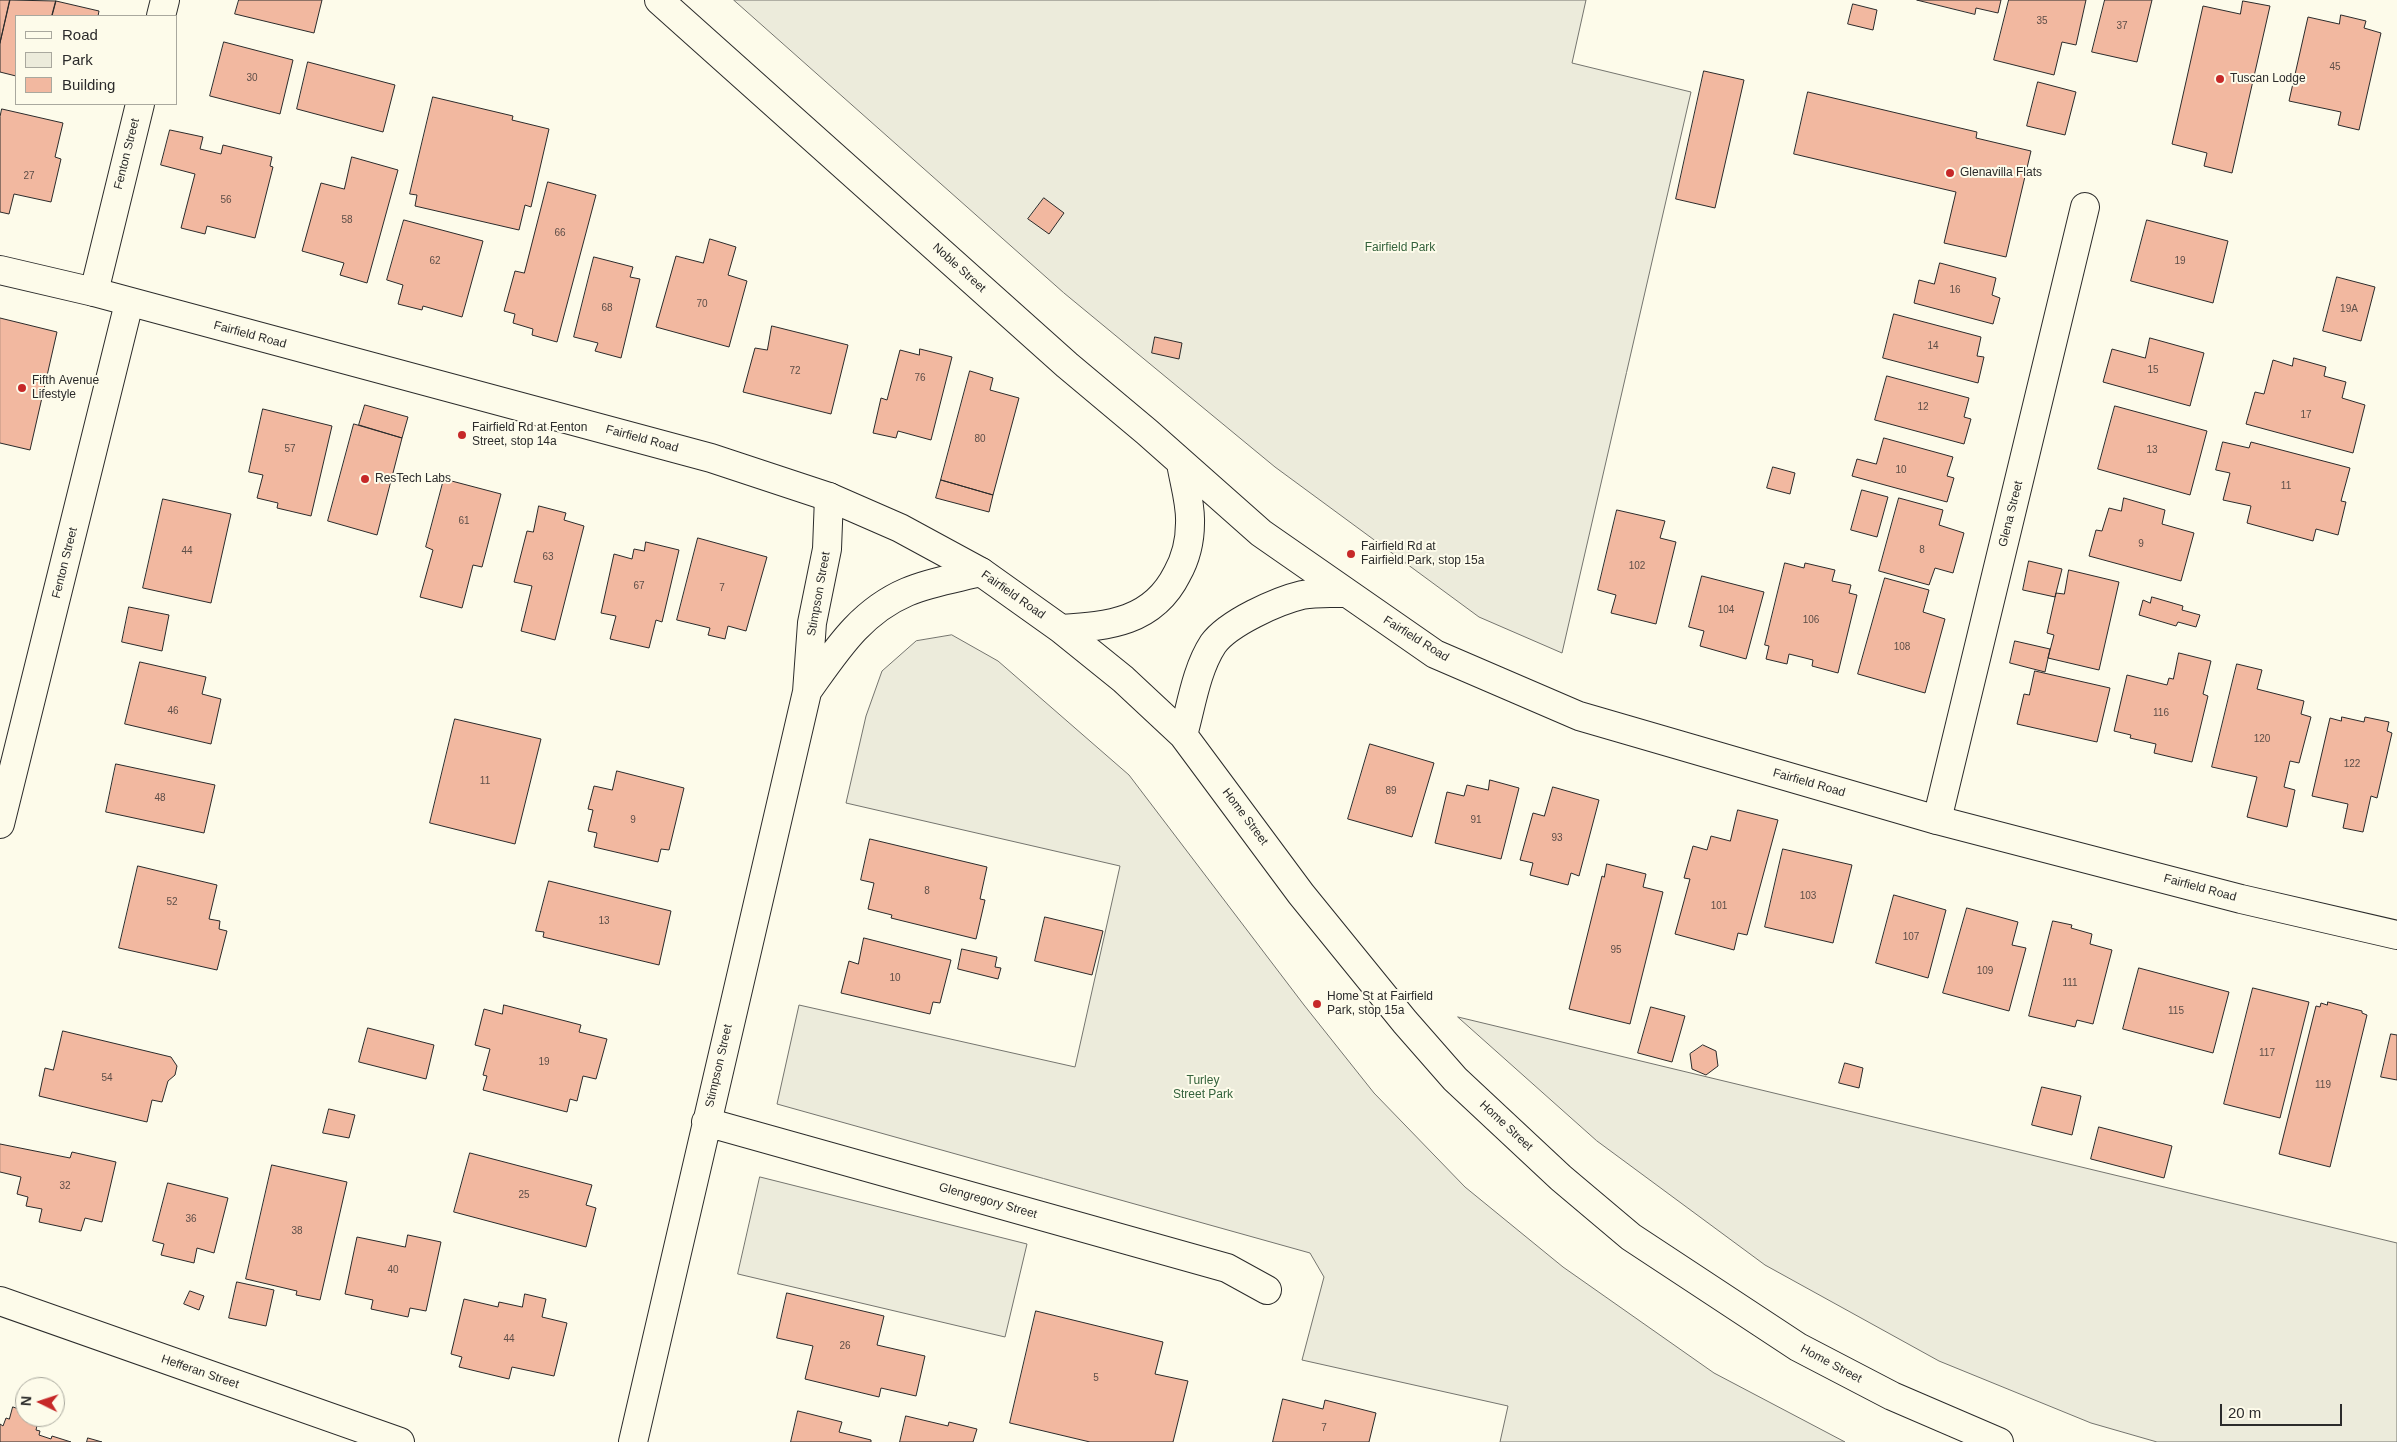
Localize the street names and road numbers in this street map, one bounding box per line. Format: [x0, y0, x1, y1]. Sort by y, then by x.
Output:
street label: Fenton Street [111, 117, 143, 191]
street label: Noble Street [929, 240, 989, 296]
street label: Fairfield Road [212, 318, 288, 352]
street label: Fairfield Road [604, 422, 680, 456]
street label: Glena Street [1996, 480, 2026, 548]
street label: Fenton Street [49, 526, 81, 600]
street label: Stimpson Street [804, 551, 834, 637]
street label: Fairfield Road [978, 568, 1048, 622]
street label: Fairfield Road [1381, 613, 1451, 665]
street label: Fairfield Road [1771, 766, 1847, 800]
street label: Home Street [1219, 786, 1271, 848]
street label: Fairfield Road [2162, 871, 2238, 905]
street label: Stimpson Street [702, 1023, 736, 1109]
street label: Home Street [1476, 1098, 1536, 1154]
street label: Glengregory Street [937, 1180, 1039, 1222]
street label: Home Street [1798, 1342, 1864, 1386]
street label: Hefferan Street [159, 1352, 241, 1392]

